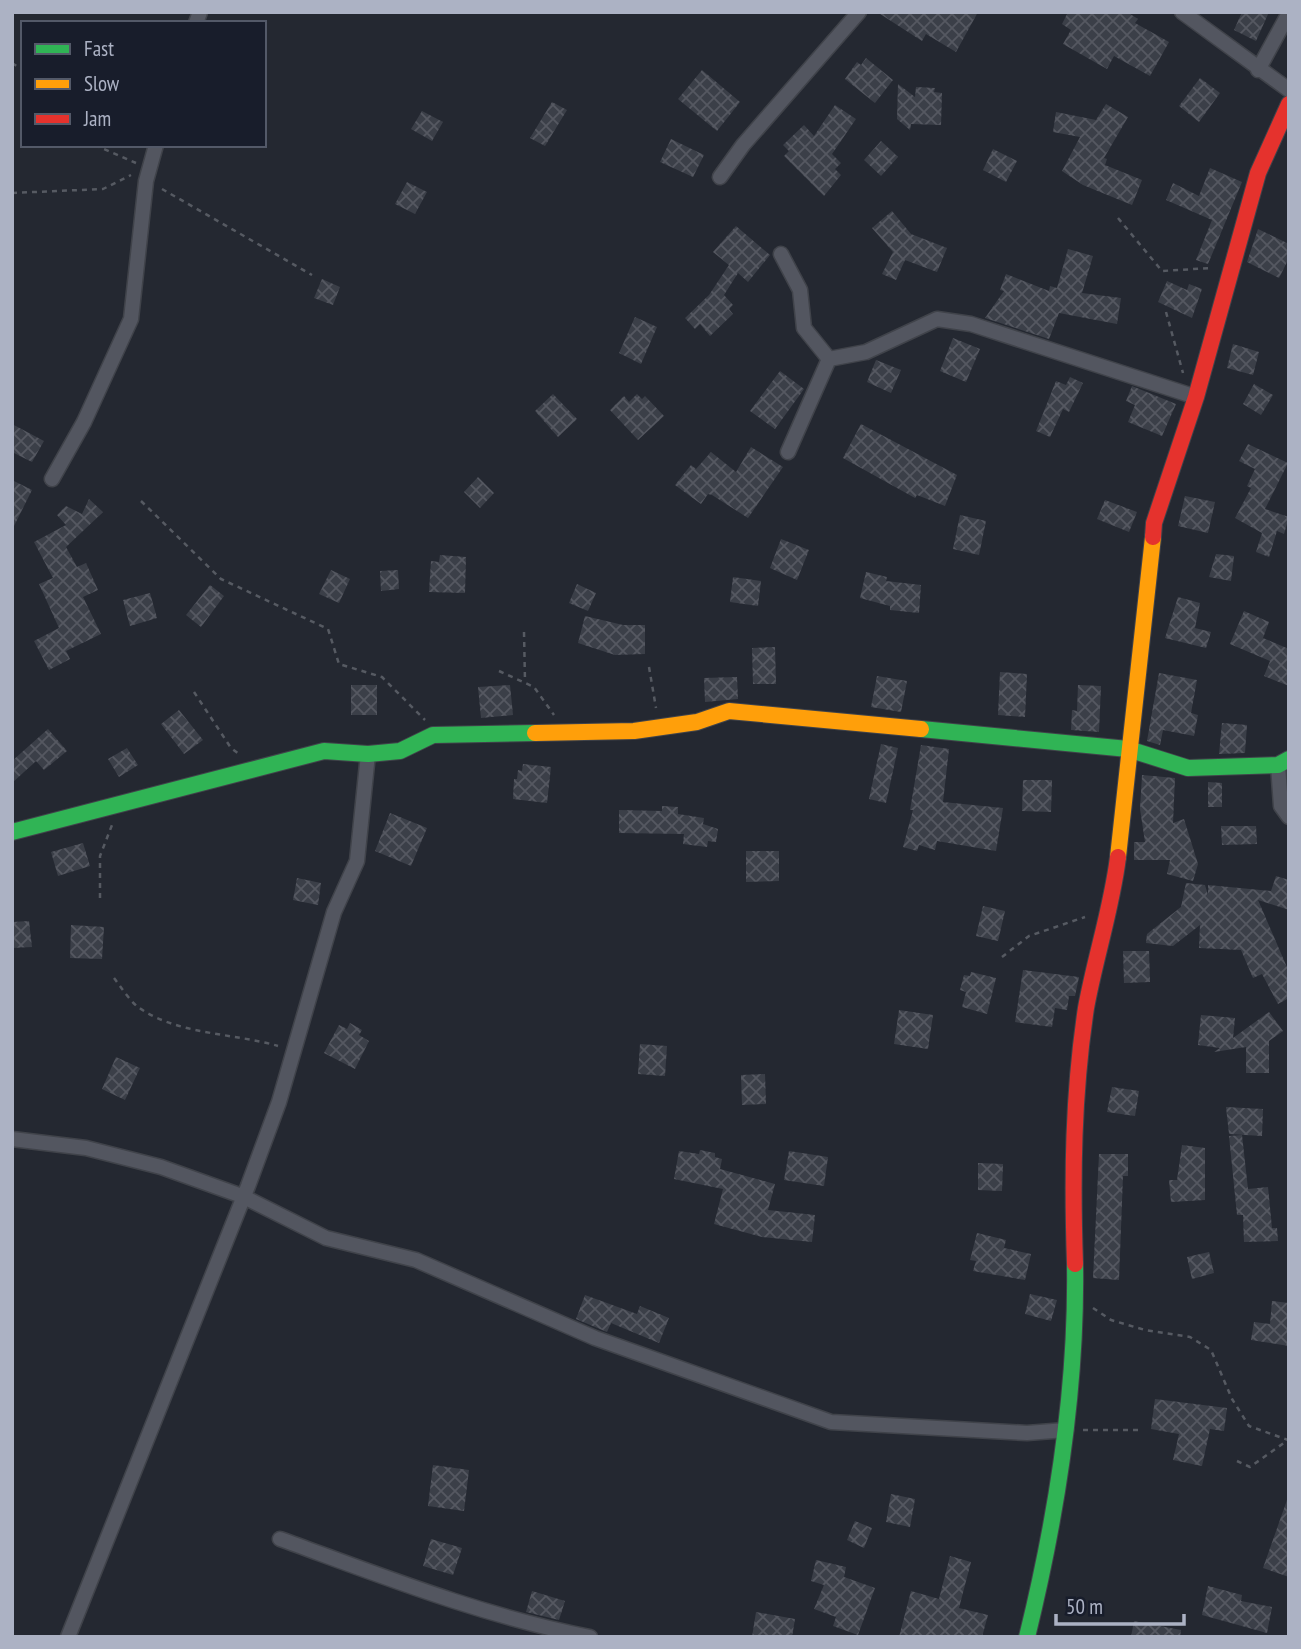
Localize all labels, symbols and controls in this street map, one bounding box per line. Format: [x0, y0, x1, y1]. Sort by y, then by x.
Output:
legend [21, 21, 266, 147]
text: Fast [84, 35, 114, 62]
text: Slow [84, 70, 120, 97]
text: Jam [83, 105, 111, 132]
scale bar [1056, 1582, 1184, 1626]
text: 50 m [1066, 1593, 1103, 1620]

